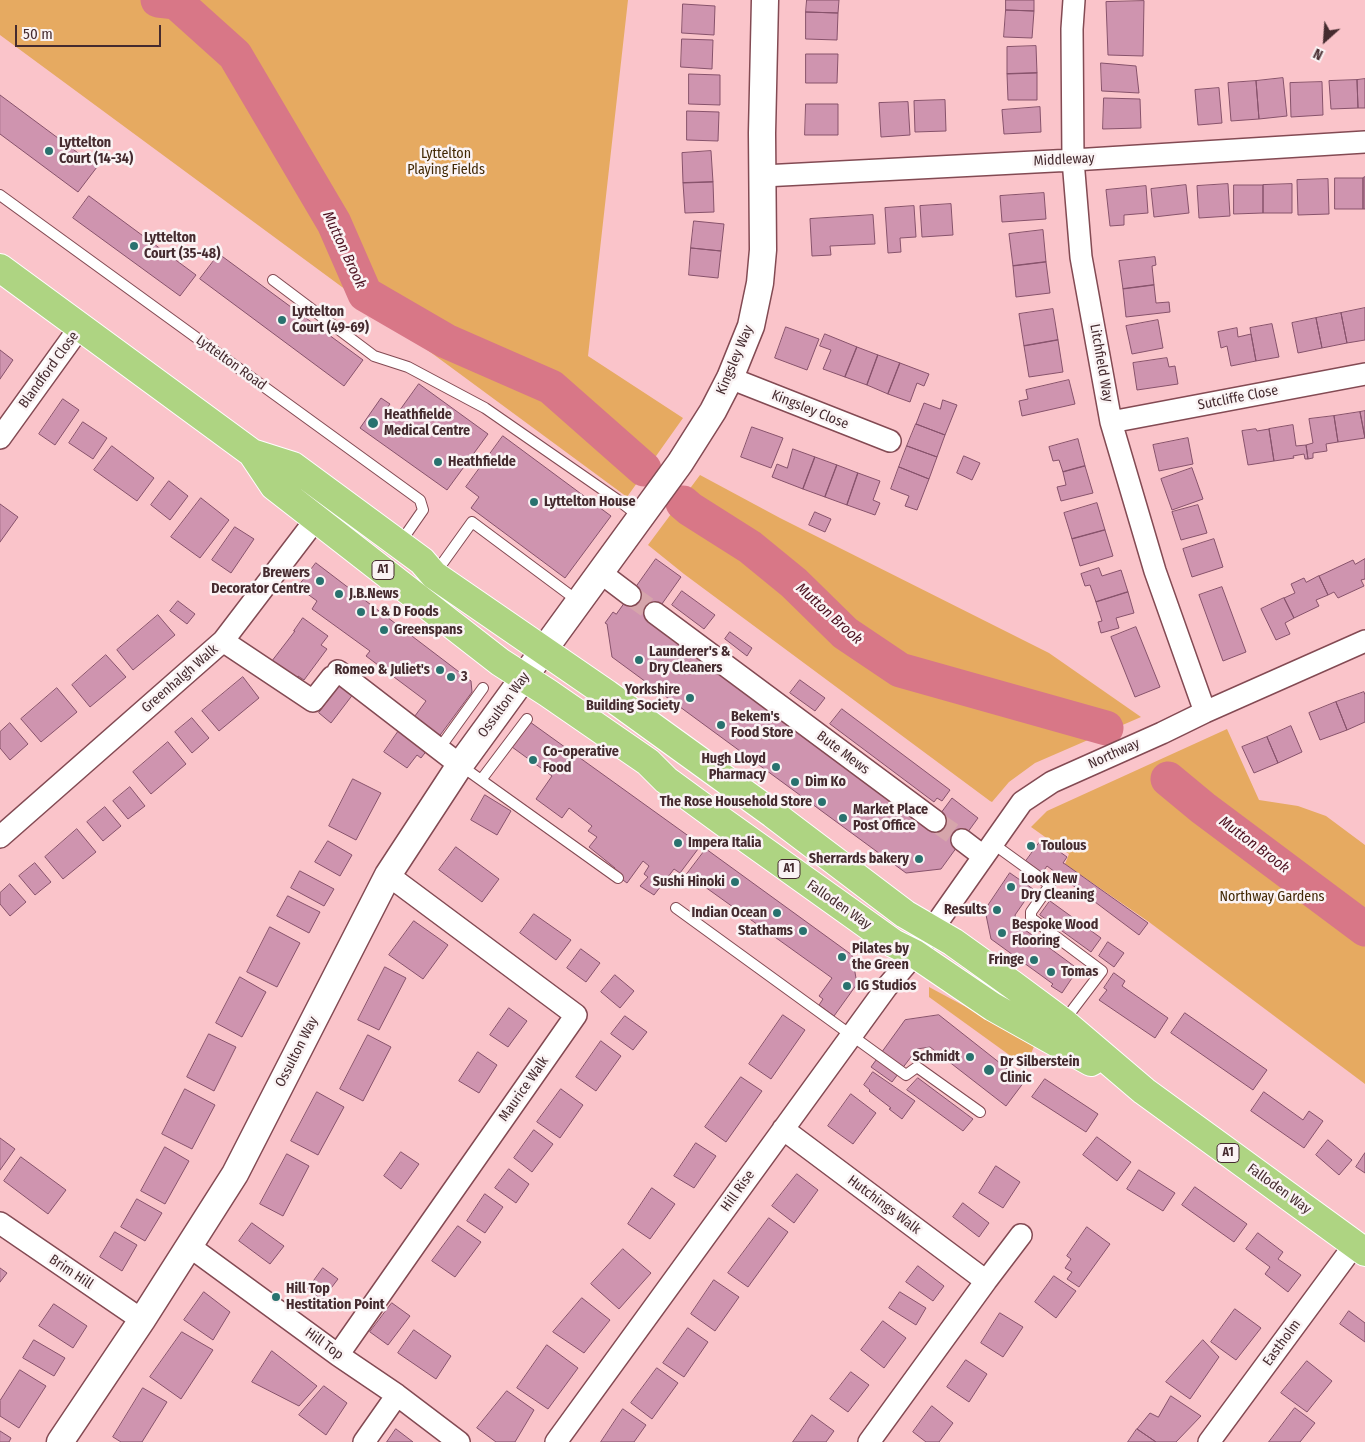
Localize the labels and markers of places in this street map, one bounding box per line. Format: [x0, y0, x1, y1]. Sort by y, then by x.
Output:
place label: Lyttelton Court (14-34) [59, 135, 133, 168]
marker: Lyttelton Court (14-34) [43, 145, 55, 157]
place label: Lyttelton Court (35-48) [144, 230, 220, 262]
marker: Lyttelton Court (35-48) [128, 240, 140, 252]
place label: Lyttelton Court (49-69) [292, 304, 369, 336]
marker: Lyttelton Court (49-69) [276, 314, 288, 326]
place label: Heathfielde Medical Centre [384, 407, 470, 440]
marker: Heathfielde Medical Centre [366, 416, 380, 430]
place label: Heathfielde [448, 454, 516, 470]
marker: Heathfielde [432, 456, 444, 468]
place label: Lyttelton House [544, 494, 636, 510]
marker: Lyttelton House [528, 496, 540, 508]
place label: Brewers Decorator Centre [211, 565, 310, 598]
marker: Brewers Decorator Centre [314, 575, 326, 587]
place label: J.B.News [349, 586, 399, 602]
marker: J.B.News [333, 588, 345, 600]
place label: L & D Foods [371, 604, 439, 620]
marker: L & D Foods [355, 606, 367, 618]
place label: Greenspans [394, 622, 463, 638]
marker: Greenspans [378, 624, 390, 636]
place label: Launderer's & Dry Cleaners [649, 644, 731, 676]
marker: Launderer's & Dry Cleaners [633, 654, 645, 666]
place label: Romeo & Juliet's [334, 662, 430, 678]
marker: Romeo & Juliet's [434, 664, 446, 676]
place label: 3 [461, 669, 468, 685]
marker: 3 [445, 671, 457, 683]
place label: Yorkshire Building Society [586, 682, 680, 714]
marker: Yorkshire Building Society [684, 692, 696, 704]
place label: Bekem's Food Store [731, 709, 793, 742]
marker: Bekem's Food Store [715, 719, 727, 731]
place label: Co-operative Food [543, 744, 619, 776]
place label: Hugh Lloyd Pharmacy [701, 751, 766, 784]
marker: Co-operative Food [527, 754, 539, 766]
marker: Hugh Lloyd Pharmacy [770, 761, 782, 773]
place label: Dim Ko [805, 774, 846, 790]
marker: Dim Ko [789, 776, 801, 788]
place label: The Rose Household Store [660, 794, 812, 810]
marker: The Rose Household Store [816, 796, 828, 808]
place label: Market Place Post Office [853, 802, 928, 834]
marker: Market Place Post Office [837, 812, 849, 824]
place label: Impera Italia [688, 835, 762, 851]
marker: Impera Italia [672, 837, 684, 849]
place label: Toulous [1041, 838, 1086, 854]
marker: Toulous [1025, 840, 1037, 852]
place label: Sherrards bakery [809, 851, 909, 867]
marker: Sherrards bakery [913, 853, 925, 865]
place label: Look New Dry Cleaning [1021, 871, 1094, 904]
place label: Sushi Hinoki [653, 874, 725, 890]
marker: Sushi Hinoki [729, 876, 741, 888]
marker: Look New Dry Cleaning [1005, 881, 1017, 893]
place label: Results [944, 902, 987, 918]
marker: Results [991, 904, 1003, 916]
place label: Indian Ocean [692, 905, 767, 921]
marker: Indian Ocean [771, 907, 783, 919]
place label: Bespoke Wood Flooring [1012, 917, 1098, 950]
place label: Stathams [738, 923, 793, 939]
marker: Stathams [797, 925, 809, 937]
marker: Bespoke Wood Flooring [996, 927, 1008, 939]
place label: Pilates by the Green [852, 941, 909, 974]
marker: Pilates by the Green [836, 951, 848, 963]
place label: Fringe [988, 952, 1024, 968]
marker: Fringe [1028, 954, 1040, 966]
place label: Tomas [1061, 964, 1098, 980]
marker: Tomas [1045, 966, 1057, 978]
place label: IG Studios [857, 978, 916, 994]
marker: IG Studios [841, 980, 853, 992]
place label: Schmidt [912, 1049, 960, 1065]
marker: Schmidt [964, 1051, 976, 1063]
place label: Dr Silberstein Clinic [1000, 1054, 1080, 1086]
marker: Dr Silberstein Clinic [982, 1063, 996, 1077]
place label: Hill Top Hestitation Point [286, 1281, 385, 1314]
marker: Hill Top Hestitation Point [270, 1291, 282, 1303]

